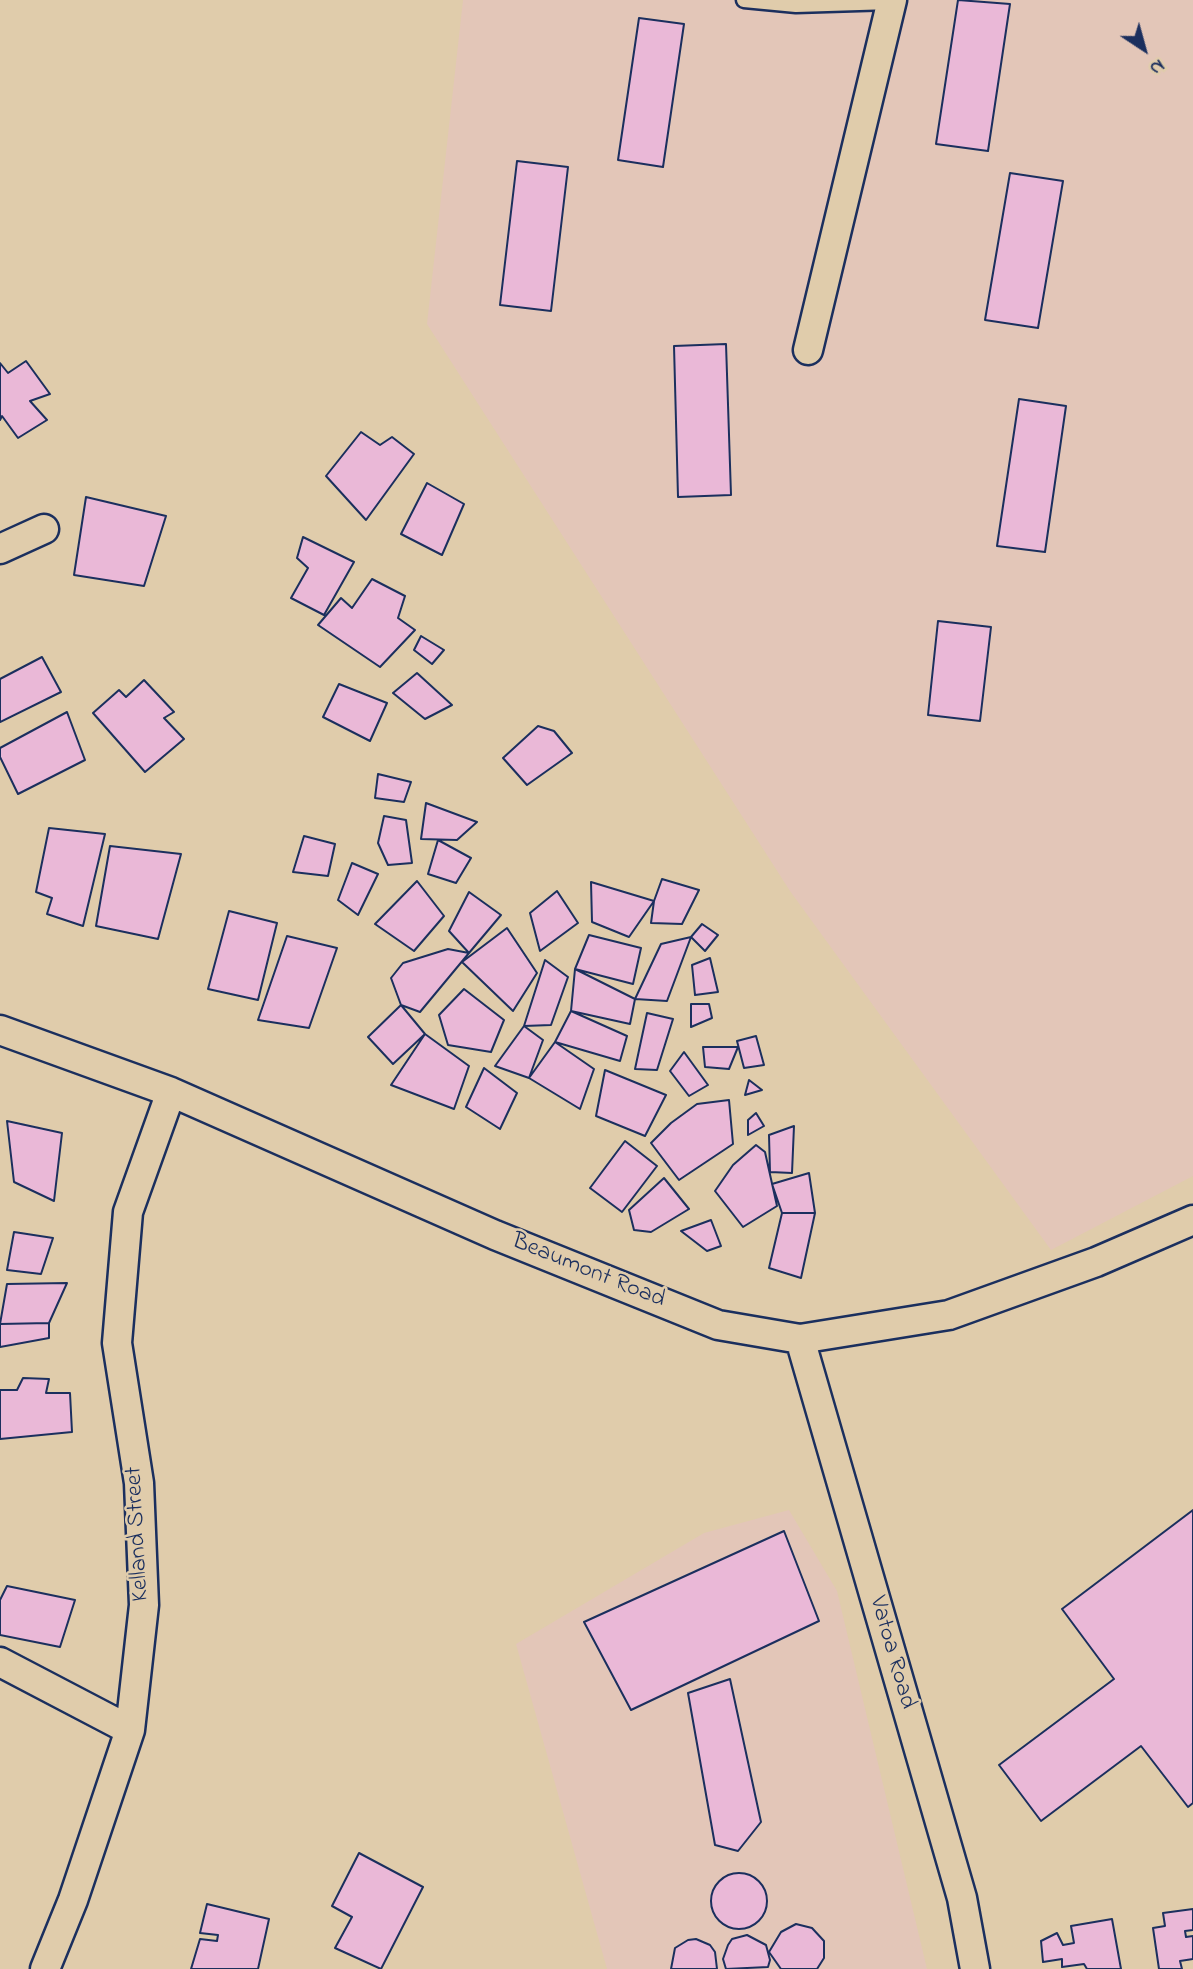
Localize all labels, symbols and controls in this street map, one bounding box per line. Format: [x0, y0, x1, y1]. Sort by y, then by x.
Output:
north arrow [1109, 14, 1179, 84]
text: N [1144, 52, 1170, 81]
street label: Beaumont Road [507, 1228, 669, 1316]
street label: Kelland Street [121, 1466, 157, 1602]
street label: Vatoa Road [861, 1593, 921, 1713]

